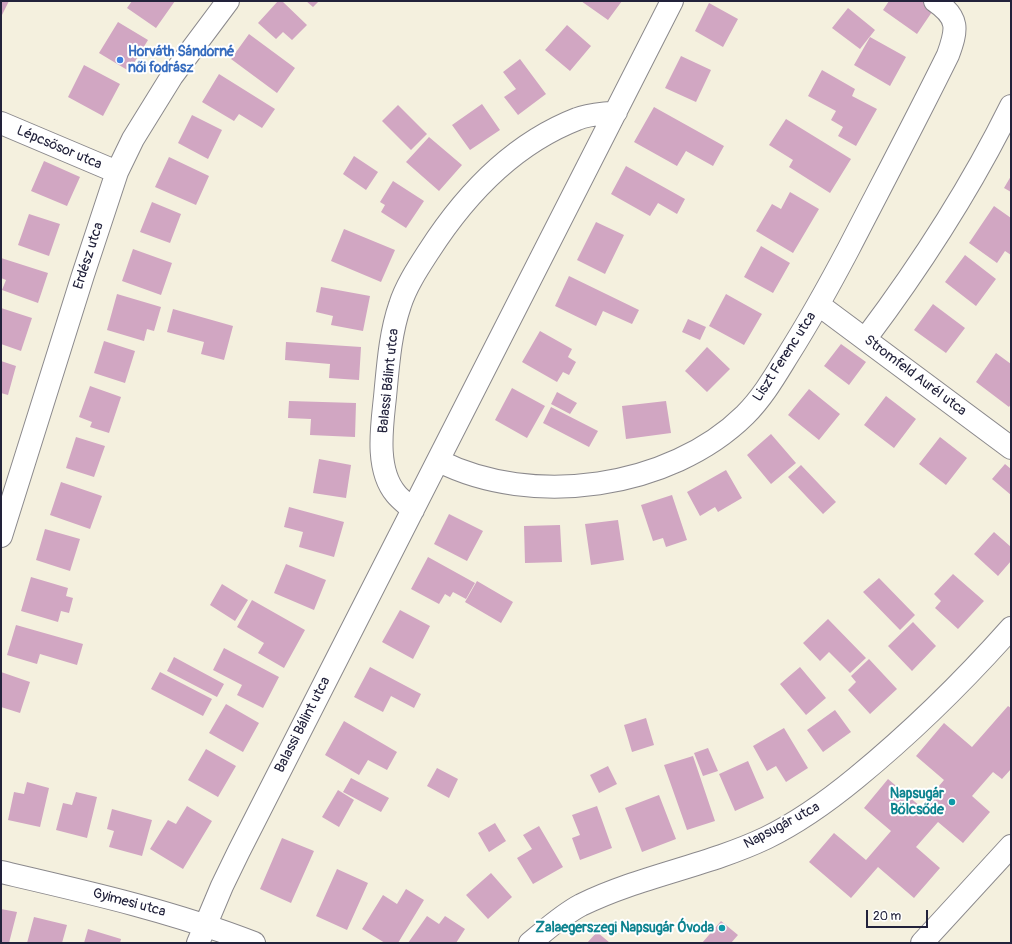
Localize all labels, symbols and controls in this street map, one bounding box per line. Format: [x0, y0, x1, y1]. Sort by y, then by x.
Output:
place label: Horváth Sándorné női fodrász [128, 44, 235, 76]
marker: Horváth Sándorné női fodrász [115, 55, 125, 65]
street label: Lépcsősor utca [14, 122, 104, 174]
street label: Erdész utca [70, 220, 108, 292]
street label: Liszt Ferenc utca [750, 309, 820, 405]
street label: Balassi Bálint utca [375, 328, 403, 434]
street label: Stromfeld Aurél utca [861, 332, 969, 420]
street label: Balassi Bálint utca [272, 674, 334, 776]
place label: Napsugár Bölcsőde [890, 786, 944, 818]
marker: Napsugár Bölcsőde [947, 797, 957, 807]
street label: Napsugár utca [741, 799, 823, 853]
street label: Gyimesi utca [91, 885, 167, 921]
scale bar [868, 902, 930, 928]
text: 20 m [873, 909, 901, 924]
place label: Zalaegerszegi Napsugár Óvoda [535, 920, 714, 936]
marker: Zalaegerszegi Napsugár Óvoda [717, 923, 727, 933]

